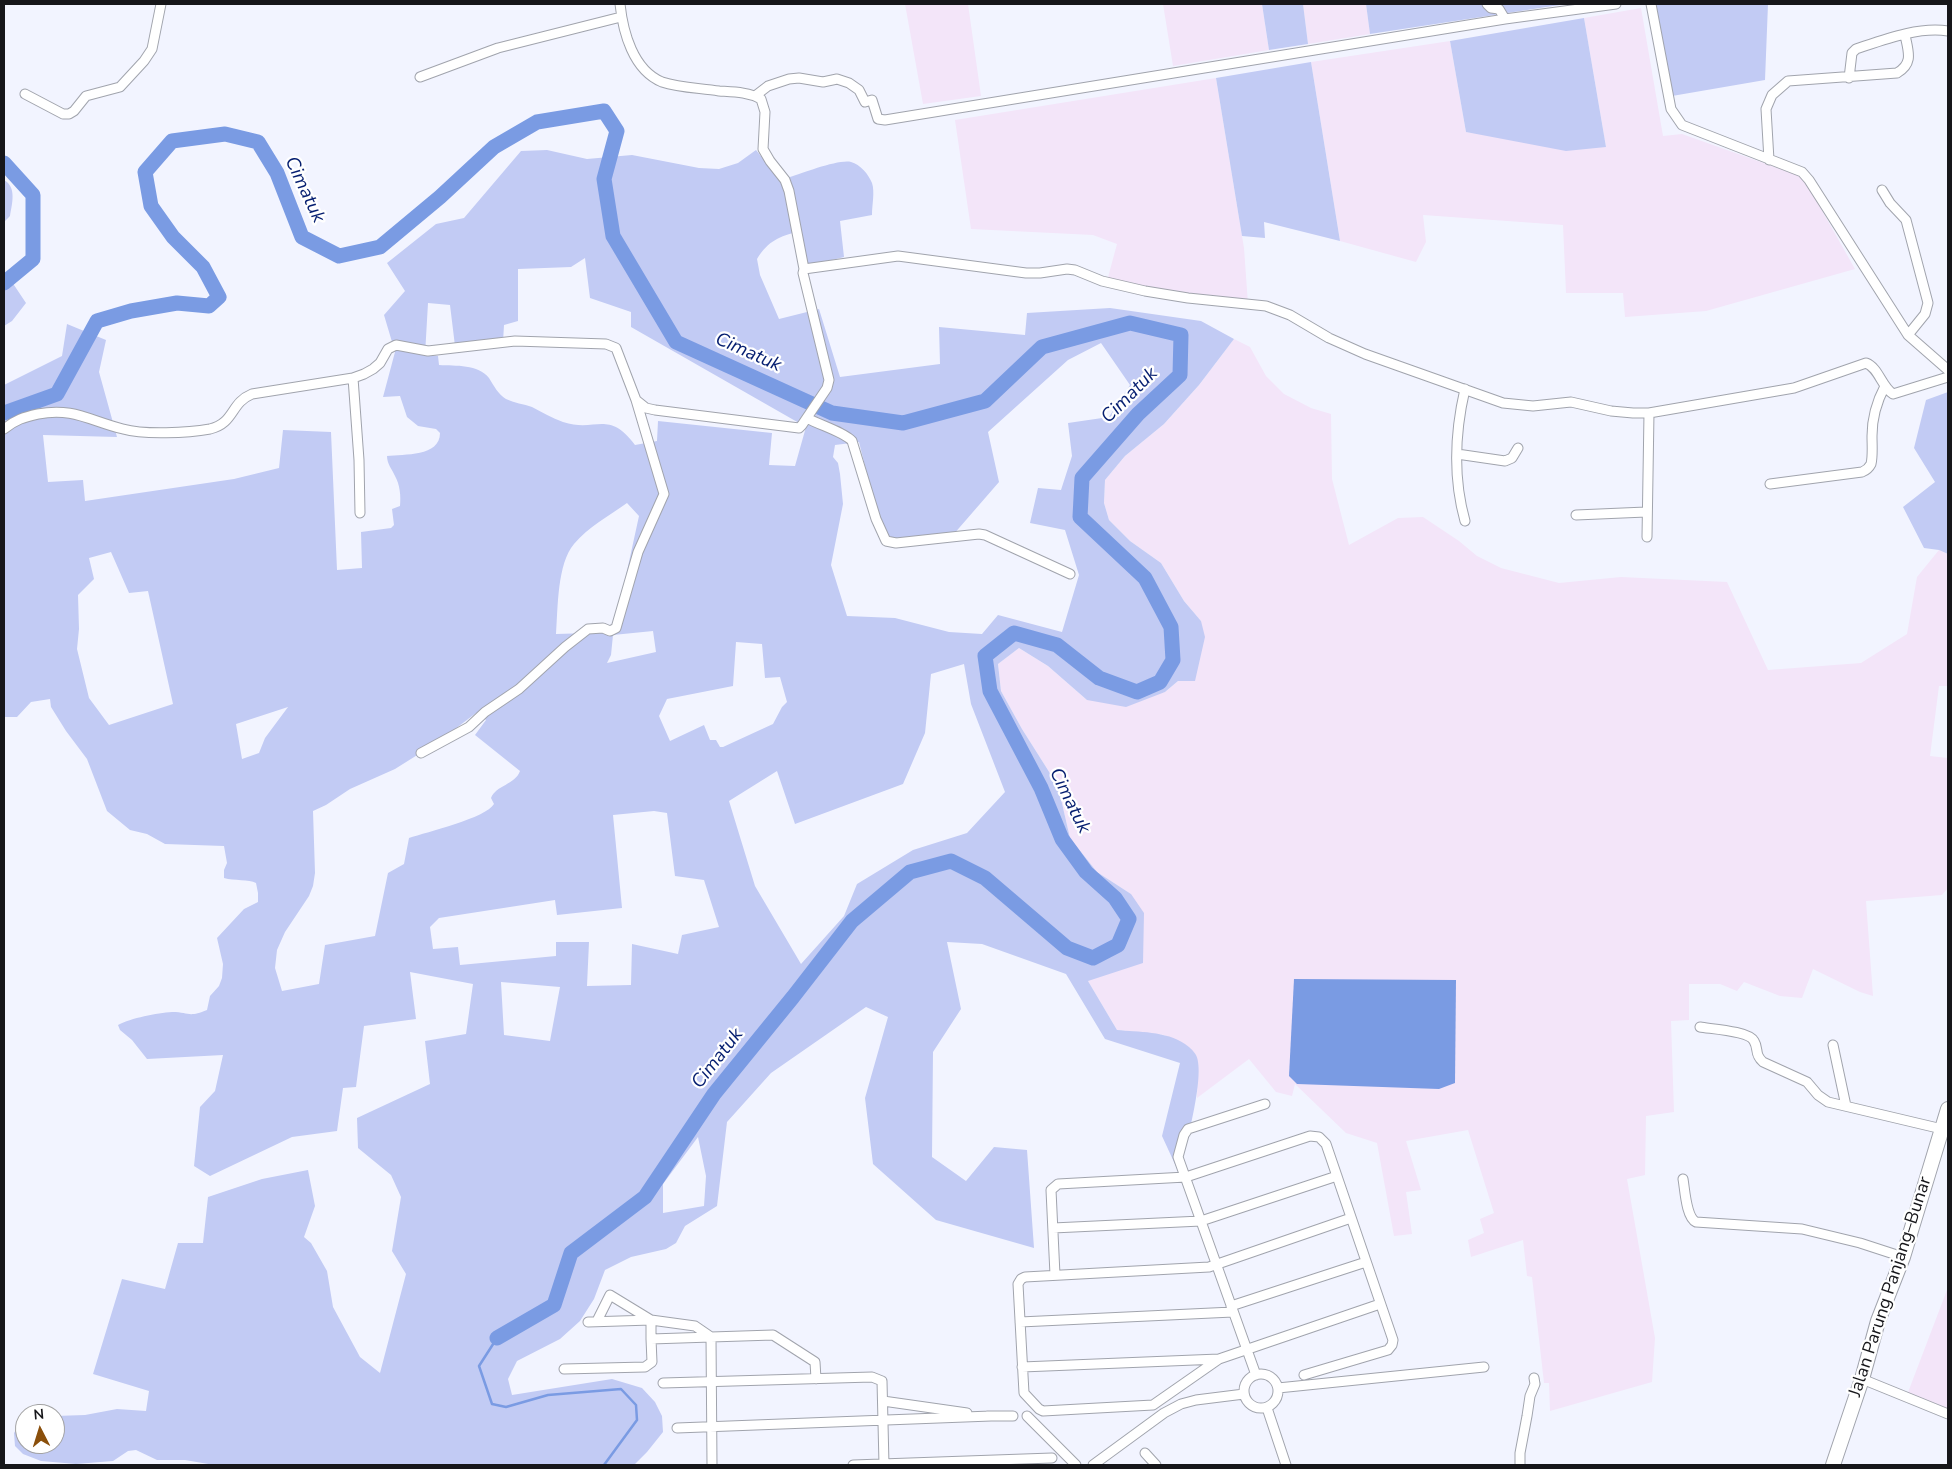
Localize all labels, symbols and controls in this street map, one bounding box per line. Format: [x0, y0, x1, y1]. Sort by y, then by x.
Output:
water label: Cimatuk [279, 153, 329, 227]
water label: Cimatuk [711, 328, 785, 378]
water label: Cimatuk [1097, 363, 1163, 429]
water label: Cimatuk [1043, 764, 1095, 838]
water label: Cimatuk [687, 1024, 749, 1094]
street label: Jalan Parung Panjang–Bunar [1845, 1174, 1937, 1400]
north arrow [15, 1404, 65, 1454]
text: N [33, 1405, 45, 1424]

